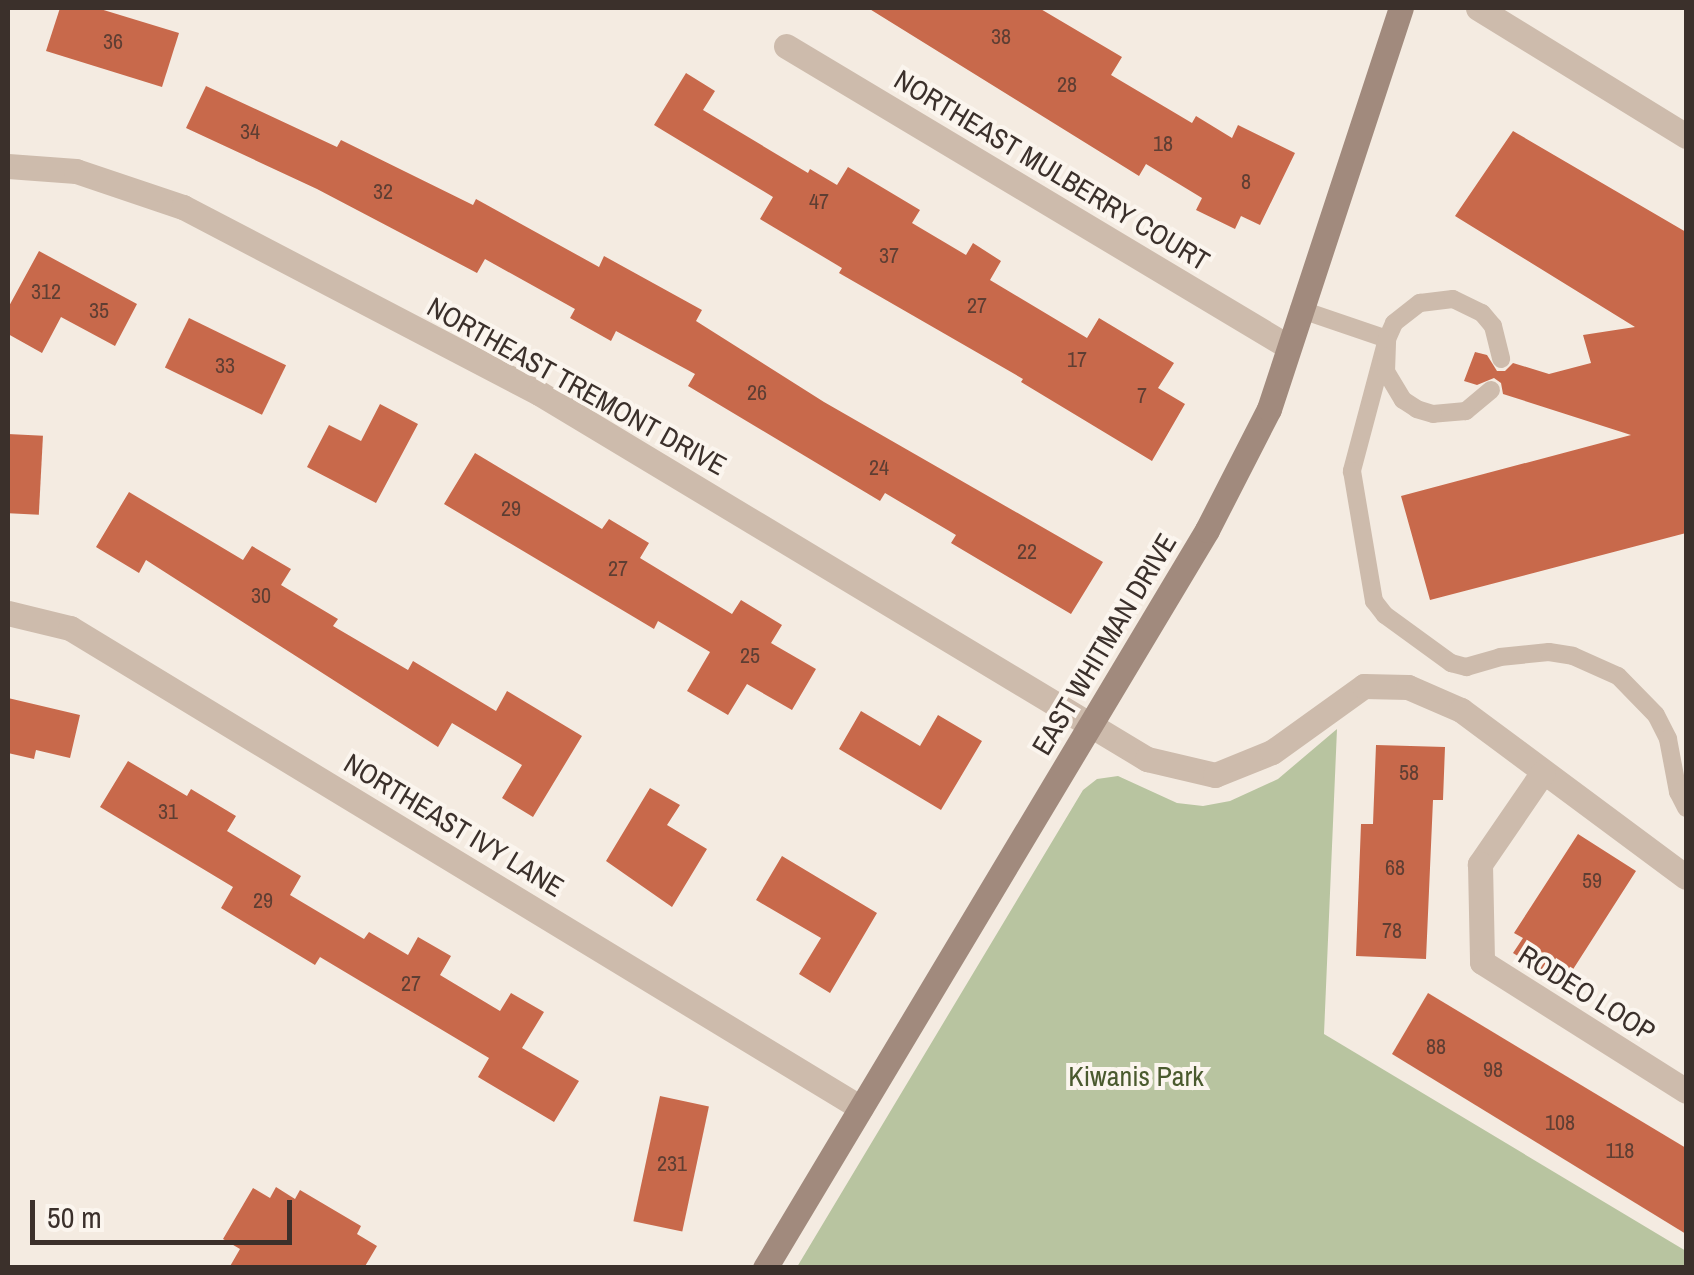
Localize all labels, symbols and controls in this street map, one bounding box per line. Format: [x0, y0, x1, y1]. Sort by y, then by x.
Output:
house number: 38 [991, 24, 1011, 50]
house number: 36 [103, 29, 123, 55]
street label: NORTHEAST MULBERRY COURT [888, 62, 1216, 278]
house number: 28 [1057, 72, 1077, 98]
house number: 34 [240, 119, 260, 145]
house number: 18 [1153, 131, 1173, 157]
house number: 8 [1241, 169, 1251, 195]
house number: 32 [373, 179, 393, 205]
house number: 47 [809, 189, 829, 215]
house number: 37 [879, 243, 899, 269]
house number: 312 [31, 279, 61, 305]
street label: NORTHEAST TREMONT DRIVE [421, 289, 733, 483]
house number: 27 [967, 293, 987, 319]
house number: 35 [89, 298, 109, 324]
house number: 17 [1067, 347, 1087, 373]
house number: 33 [215, 353, 235, 379]
house number: 26 [747, 380, 767, 406]
house number: 7 [1137, 383, 1147, 409]
house number: 24 [869, 455, 889, 481]
house number: 29 [501, 496, 521, 522]
street label: EAST WHITMAN DRIVE [1025, 527, 1183, 761]
house number: 22 [1017, 539, 1037, 565]
house number: 27 [608, 556, 628, 582]
house number: 30 [251, 583, 271, 609]
house number: 25 [740, 643, 760, 669]
street label: NORTHEAST IVY LANE [338, 746, 570, 904]
house number: 58 [1399, 760, 1419, 786]
house number: 31 [158, 799, 178, 825]
house number: 68 [1385, 855, 1405, 881]
house number: 59 [1582, 868, 1602, 894]
house number: 29 [253, 888, 273, 914]
house number: 78 [1382, 918, 1402, 944]
street label: RODEO LOOP [1513, 938, 1661, 1048]
house number: 27 [401, 971, 421, 997]
house number: 88 [1426, 1034, 1446, 1060]
house number: 98 [1483, 1057, 1503, 1083]
park label: Kiwanis Park [1068, 1059, 1204, 1093]
house number: 108 [1545, 1110, 1575, 1136]
house number: 118 [1606, 1138, 1634, 1164]
house number: 231 [657, 1151, 687, 1177]
scale bar [35, 1180, 298, 1242]
text: 50 m [47, 1197, 102, 1237]

